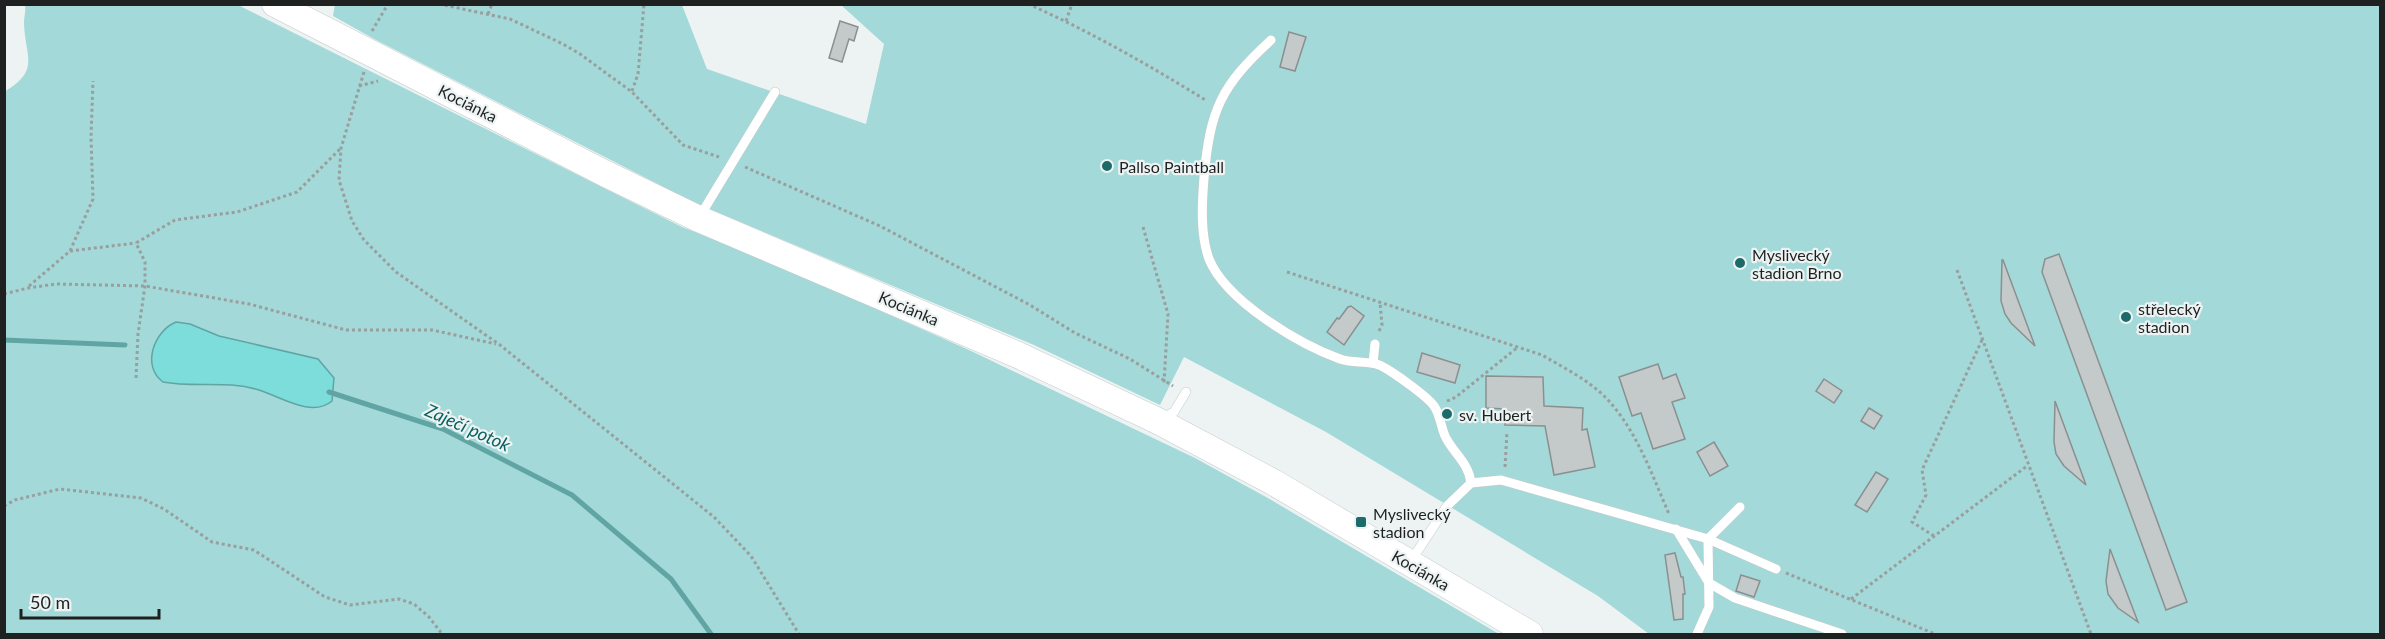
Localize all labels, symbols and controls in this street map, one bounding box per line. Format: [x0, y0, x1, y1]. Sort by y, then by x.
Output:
street label: Kociánka [435, 80, 501, 126]
place label: Pallso Paintball [1119, 157, 1224, 176]
marker: Pallso Paintball [1100, 159, 1114, 173]
place label: Myslivecký stadion Brno [1752, 245, 1842, 282]
marker: Myslivecký stadion Brno [1733, 256, 1747, 270]
street label: Kociánka [876, 287, 942, 329]
place label: střelecký stadion [2138, 299, 2202, 336]
marker: střelecký stadion [2119, 310, 2133, 324]
water label: Zaječí potok [421, 398, 514, 456]
place label: sv. Hubert [1459, 405, 1532, 424]
marker: sv. Hubert [1440, 407, 1454, 421]
place label: Myslivecký stadion [1373, 504, 1452, 541]
marker: Myslivecký stadion [1354, 515, 1368, 529]
street label: Kociánka [1389, 546, 1453, 594]
scale bar [21, 582, 159, 620]
text: 50 m [30, 591, 70, 613]

